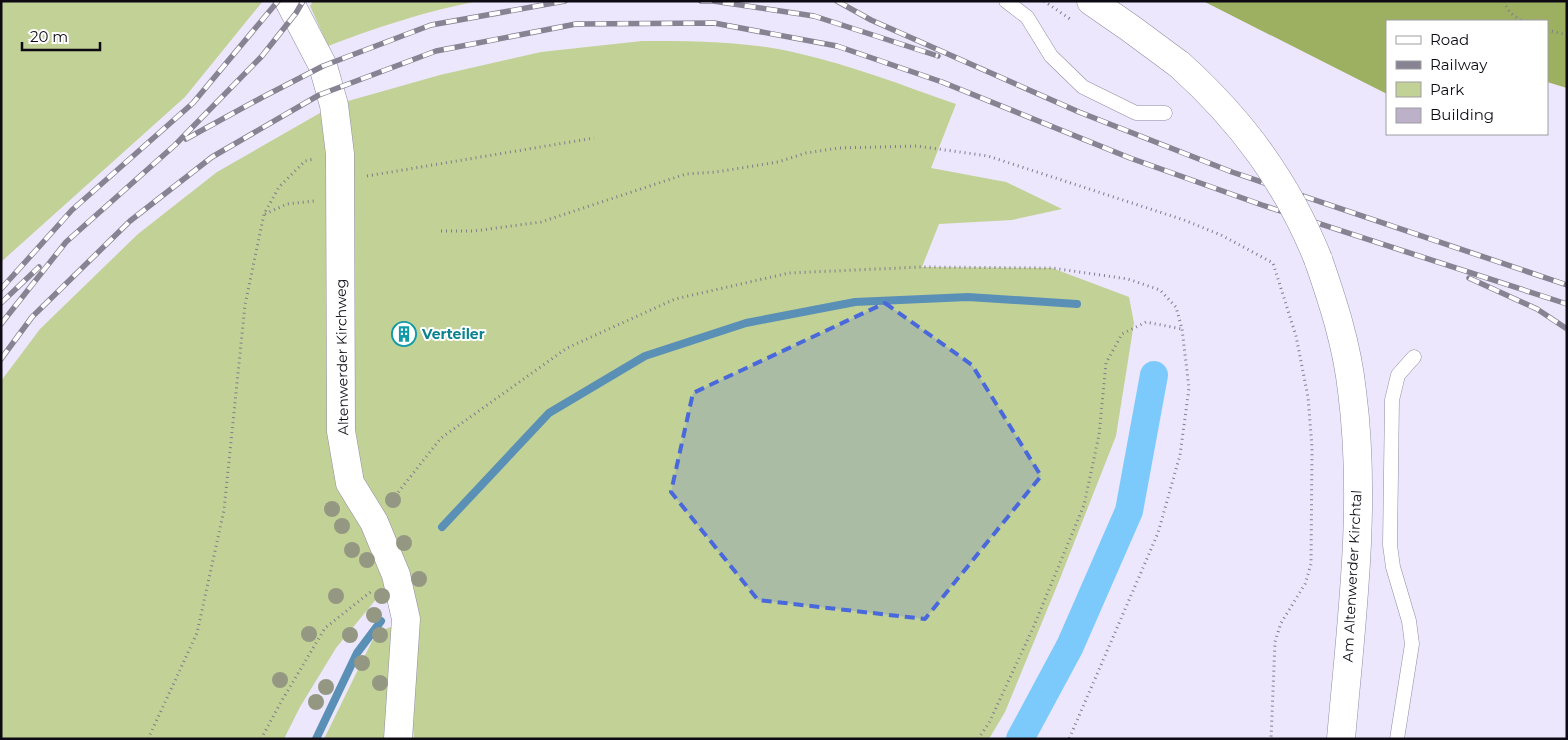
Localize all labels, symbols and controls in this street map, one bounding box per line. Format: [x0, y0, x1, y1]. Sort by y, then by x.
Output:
scale bar [22, 20, 100, 52]
legend [1386, 20, 1548, 135]
text: 20 m [30, 27, 68, 46]
text: Road [1430, 30, 1469, 49]
text: Railway [1430, 55, 1488, 74]
text: Park [1430, 80, 1464, 99]
text: Building [1430, 105, 1494, 124]
street label: Altenwerder Kirchweg [332, 279, 352, 435]
building icon: Verteiler [391, 321, 417, 347]
place label: Verteiler [421, 325, 485, 343]
street label: Am Altenwerder Kirchtal [1338, 489, 1366, 663]

